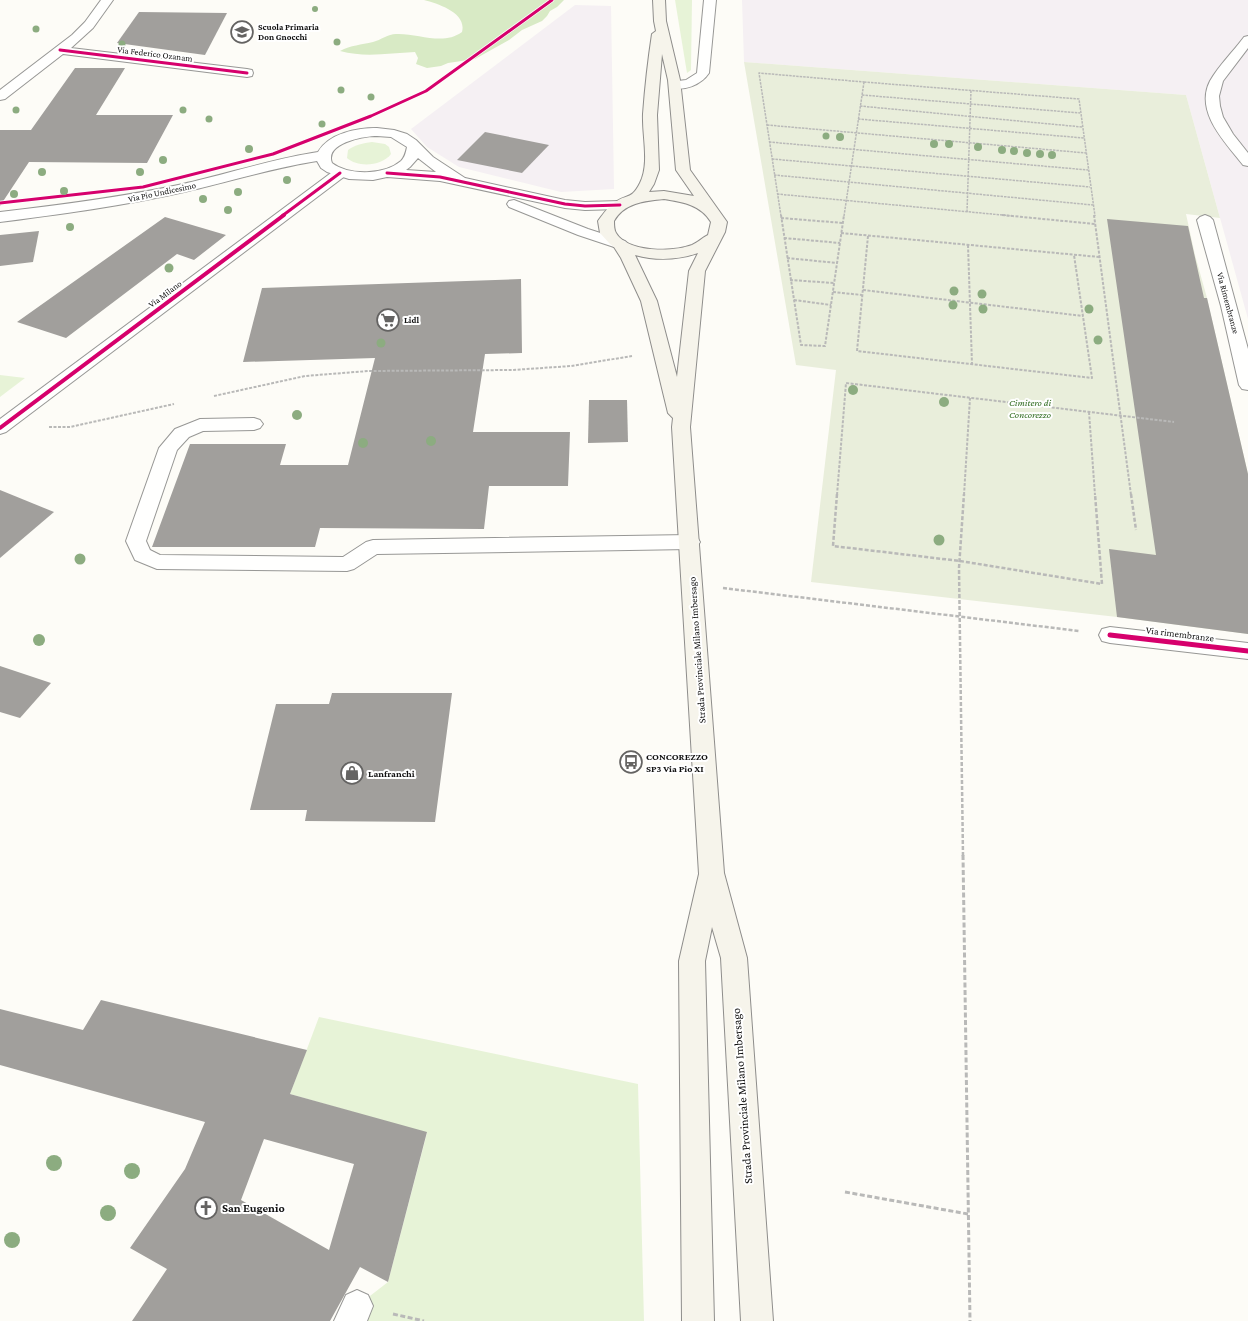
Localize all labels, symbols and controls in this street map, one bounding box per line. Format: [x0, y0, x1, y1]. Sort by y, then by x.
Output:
school or university icon: Scuola Primaria Don Gnocchi [229, 19, 255, 45]
place label: Scuola Primaria Don Gnocchi [258, 22, 319, 42]
street label: Via Federico Ozanam [117, 44, 193, 64]
street label: Via Pio Undicesimo [127, 180, 197, 204]
street label: Via Rimembranze [1215, 271, 1241, 335]
street label: Via Milano [146, 278, 184, 310]
supermarket icon: Lidl [375, 307, 401, 333]
place label: Lidl [404, 315, 419, 325]
park label: Cimitero di Concorezzo [1009, 397, 1051, 420]
street label: Strada Provinciale Milano Imbersago [686, 576, 708, 724]
street label: Via rimembranze [1145, 624, 1215, 644]
bus stop icon: CONCOREZZO SP3 Via Pio XI [618, 749, 644, 775]
place label: CONCOREZZO SP3 Via Pio XI [646, 751, 708, 774]
shop icon: Lanfranchi [339, 760, 365, 786]
place label: Lanfranchi [368, 768, 415, 779]
street label: Strada Provinciale Milano Imbersago [729, 1008, 755, 1184]
church icon: San Eugenio [193, 1195, 219, 1221]
place label: San Eugenio [222, 1201, 285, 1215]

